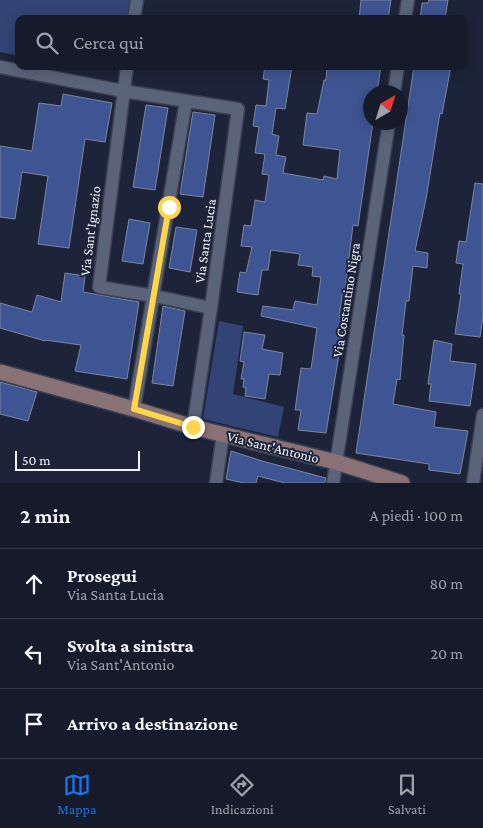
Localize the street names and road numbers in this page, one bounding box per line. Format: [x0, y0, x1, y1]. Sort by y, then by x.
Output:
street label: Via Sant'Ignazio [77, 185, 103, 277]
street label: Via Santa Lucia [191, 197, 219, 284]
street label: Via Costantino Nigra [329, 241, 363, 359]
street label: Via Sant'Antonio [225, 428, 321, 466]

